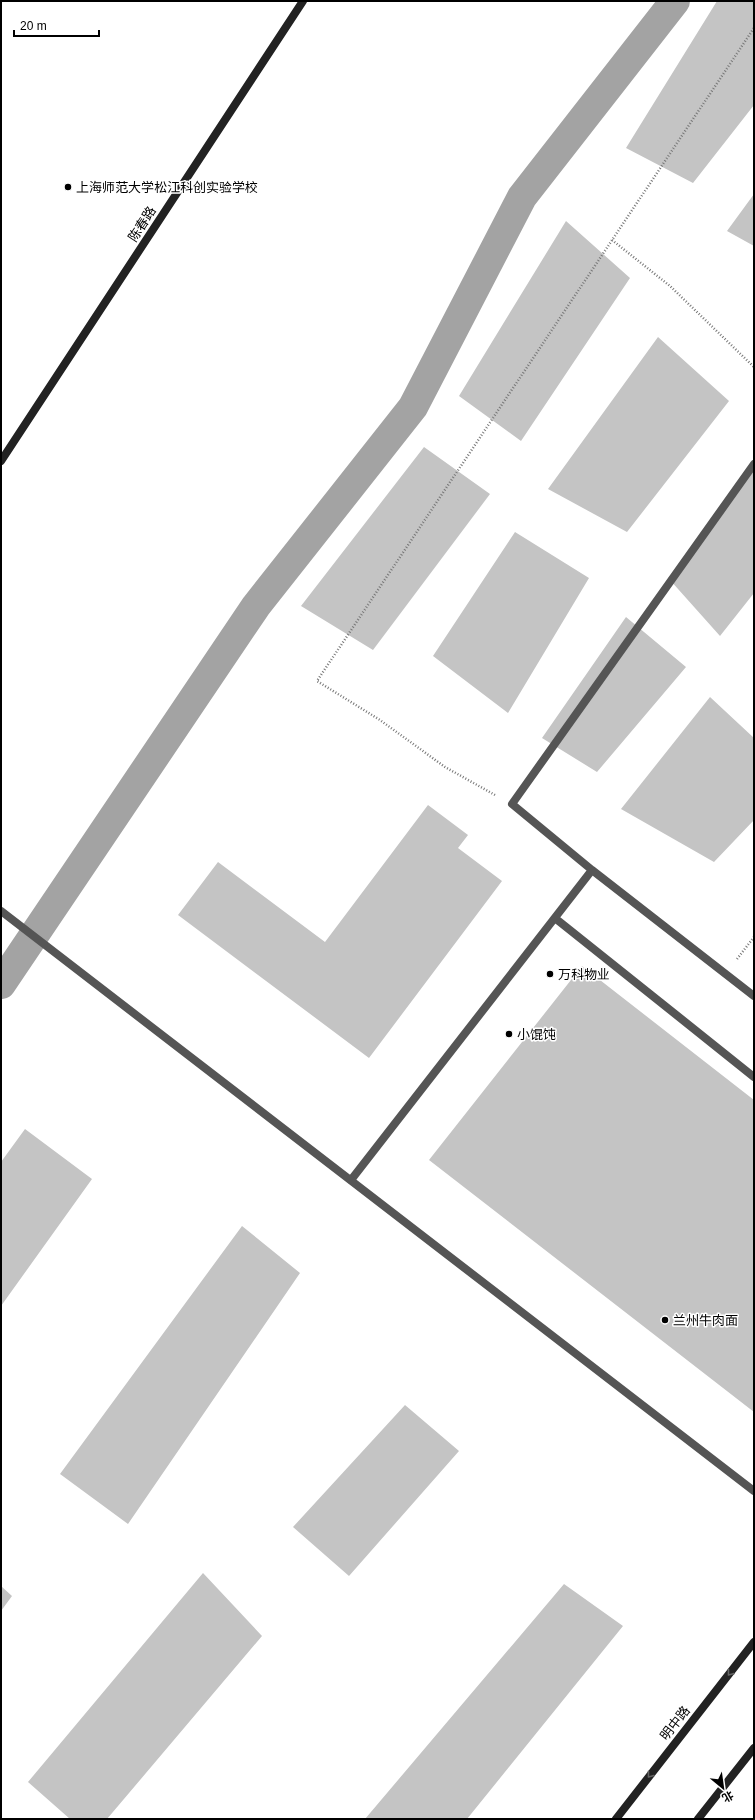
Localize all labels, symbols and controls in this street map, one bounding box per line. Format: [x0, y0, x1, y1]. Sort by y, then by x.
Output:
scale bar [14, 12, 99, 38]
text: 20 m [20, 19, 47, 33]
place label: 上海师范大学松江科创实验学校 [76, 180, 258, 195]
marker: 上海师范大学松江科创实验学校 [63, 182, 73, 192]
street label: 陈春路 [125, 204, 159, 244]
place label: 万科物业 [558, 967, 610, 982]
marker: 万科物业 [545, 969, 555, 979]
place label: 小馄饨 [517, 1027, 556, 1042]
marker: 小馄饨 [504, 1029, 514, 1039]
place label: 兰州牛肉面 [673, 1313, 738, 1328]
marker: 兰州牛肉面 [660, 1315, 670, 1325]
one-way arrow [728, 1669, 735, 1676]
street label: 明中路 [657, 1703, 693, 1743]
north arrow [703, 1768, 743, 1808]
one-way arrow [648, 1771, 655, 1778]
text: 北 [720, 1789, 736, 1805]

